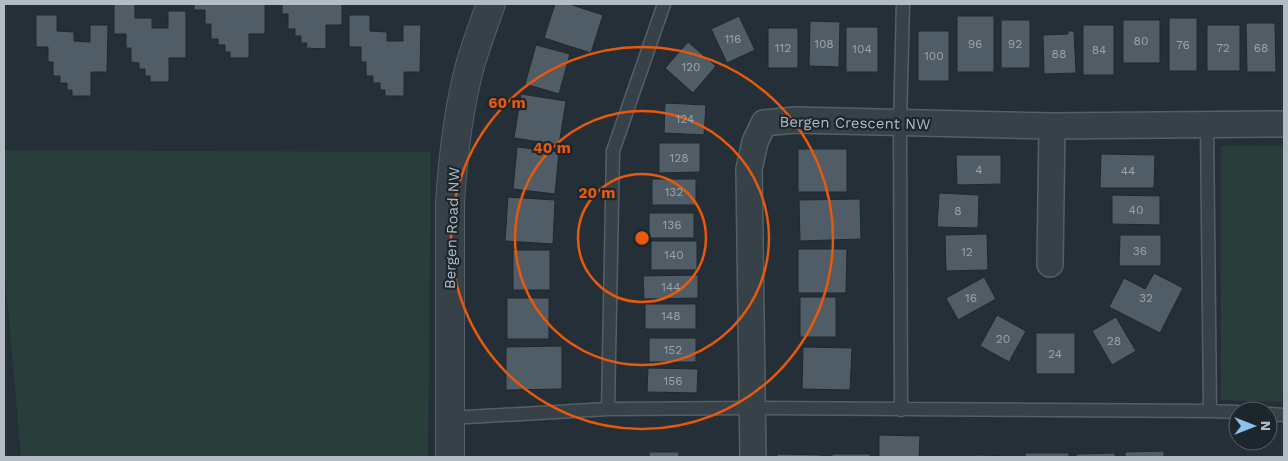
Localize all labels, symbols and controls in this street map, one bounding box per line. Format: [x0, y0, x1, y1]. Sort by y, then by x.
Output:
house number: 116 [725, 32, 741, 46]
house number: 80 [1134, 34, 1148, 48]
house number: 108 [814, 37, 834, 51]
house number: 96 [968, 37, 982, 51]
house number: 92 [1008, 37, 1022, 51]
house number: 76 [1176, 38, 1190, 52]
house number: 112 [775, 41, 791, 55]
house number: 72 [1216, 41, 1230, 55]
house number: 68 [1254, 41, 1268, 55]
house number: 104 [852, 42, 872, 56]
house number: 84 [1092, 43, 1106, 57]
house number: 88 [1052, 47, 1066, 61]
house number: 100 [924, 49, 944, 63]
house number: 120 [681, 60, 701, 74]
text: 60 m [488, 94, 526, 112]
house number: 124 [676, 112, 694, 126]
street label: Bergen Crescent NW [779, 113, 931, 133]
text: 40 m [533, 139, 571, 157]
house number: 128 [669, 151, 689, 165]
house number: 4 [975, 163, 983, 177]
house number: 44 [1121, 164, 1135, 178]
street label: Bergen Road NW [441, 167, 463, 289]
text: 20 m [578, 184, 616, 202]
house number: 132 [665, 185, 683, 199]
house number: 40 [1129, 203, 1143, 217]
house number: 8 [954, 204, 962, 218]
house number: 136 [663, 218, 681, 232]
centre of rings [633, 229, 651, 247]
house number: 36 [1133, 244, 1147, 258]
house number: 12 [961, 245, 973, 259]
house number: 140 [664, 248, 684, 262]
house number: 144 [661, 280, 681, 294]
house number: 16 [965, 291, 977, 305]
house number: 32 [1139, 291, 1153, 305]
house number: 148 [661, 309, 681, 323]
house number: 20 [996, 332, 1010, 346]
house number: 28 [1107, 334, 1121, 348]
house number: 152 [664, 343, 682, 357]
house number: 24 [1048, 347, 1062, 361]
house number: 156 [664, 374, 682, 388]
north arrow [1228, 401, 1278, 451]
text: N [1258, 421, 1274, 431]

